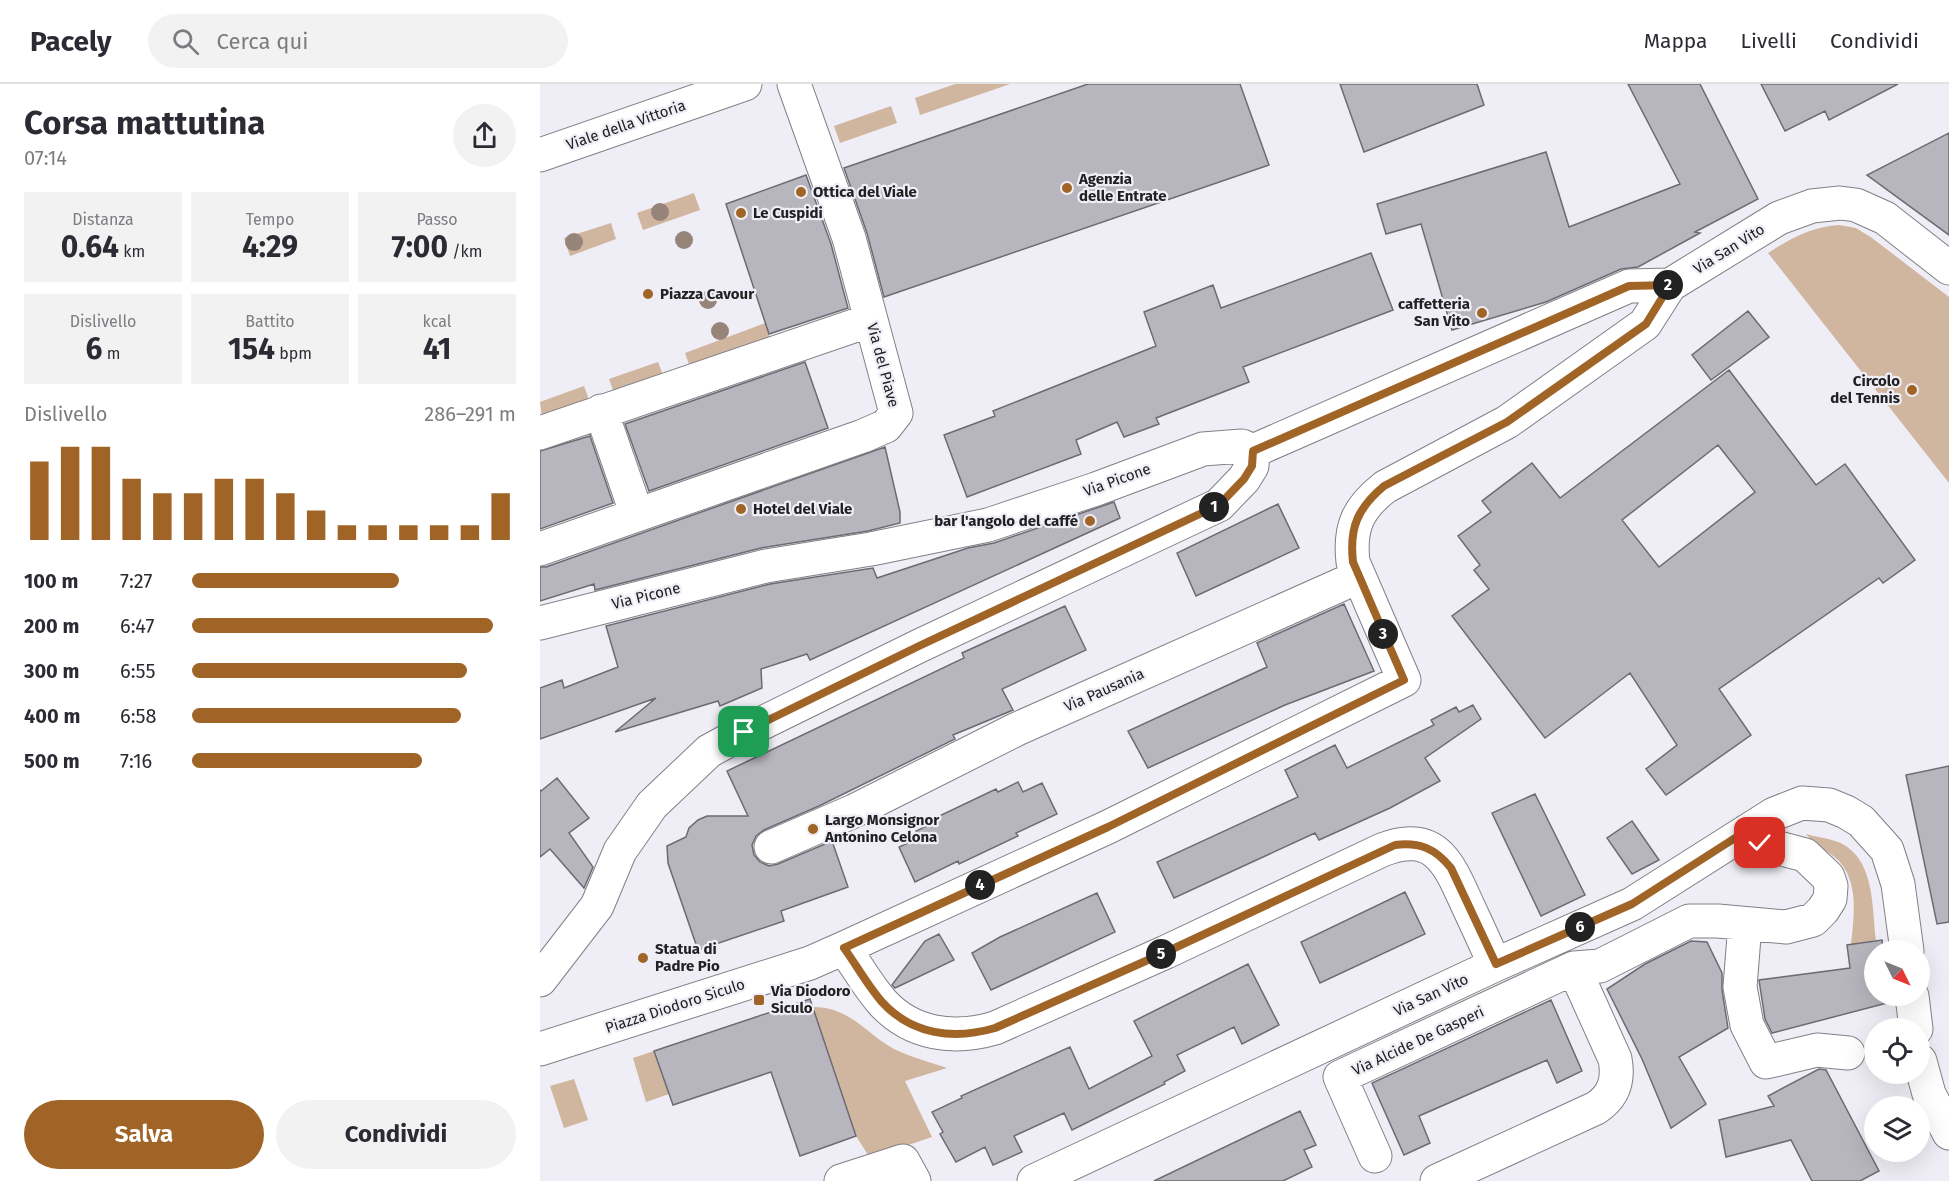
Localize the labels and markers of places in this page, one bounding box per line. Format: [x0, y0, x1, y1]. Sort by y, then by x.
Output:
place label: Agenzia delle Entrate [1078, 170, 1167, 205]
marker: Agenzia delle Entrate [1060, 181, 1074, 195]
place label: Ottica del Viale [813, 183, 917, 201]
marker: Ottica del Viale [794, 185, 808, 199]
place label: Le Cuspidi [753, 204, 823, 222]
marker: Le Cuspidi [734, 206, 748, 220]
pin: 2 [1653, 270, 1683, 300]
place label: Piazza Cavour [660, 285, 755, 303]
marker: Piazza Cavour [641, 287, 655, 301]
place label: caffetteria San Vito [1398, 295, 1470, 330]
marker: caffetteria San Vito [1475, 306, 1489, 320]
place label: Circolo del Tennis [1830, 372, 1900, 407]
marker: Circolo del Tennis [1905, 383, 1919, 397]
pin: 1 [1199, 492, 1229, 522]
place label: Hotel del Viale [753, 500, 852, 518]
marker: Hotel del Viale [734, 502, 748, 516]
place label: bar l'angolo del caffé [934, 512, 1078, 530]
marker: bar l'angolo del caffé [1083, 514, 1097, 528]
pin: 3 [1368, 619, 1398, 649]
pin [718, 706, 769, 757]
place label: Largo Monsignor Antonino Celona [824, 811, 940, 846]
pin [1734, 817, 1785, 868]
marker: Largo Monsignor Antonino Celona [806, 822, 820, 836]
pin: 4 [965, 870, 995, 900]
pin: 6 [1565, 912, 1595, 942]
pin: 5 [1146, 939, 1176, 969]
place label: Statua di Padre Pio [655, 940, 720, 975]
marker: Statua di Padre Pio [636, 951, 650, 965]
place label: Via Diodoro Siculo [770, 982, 851, 1017]
marker: Via Diodoro Siculo [752, 993, 766, 1007]

